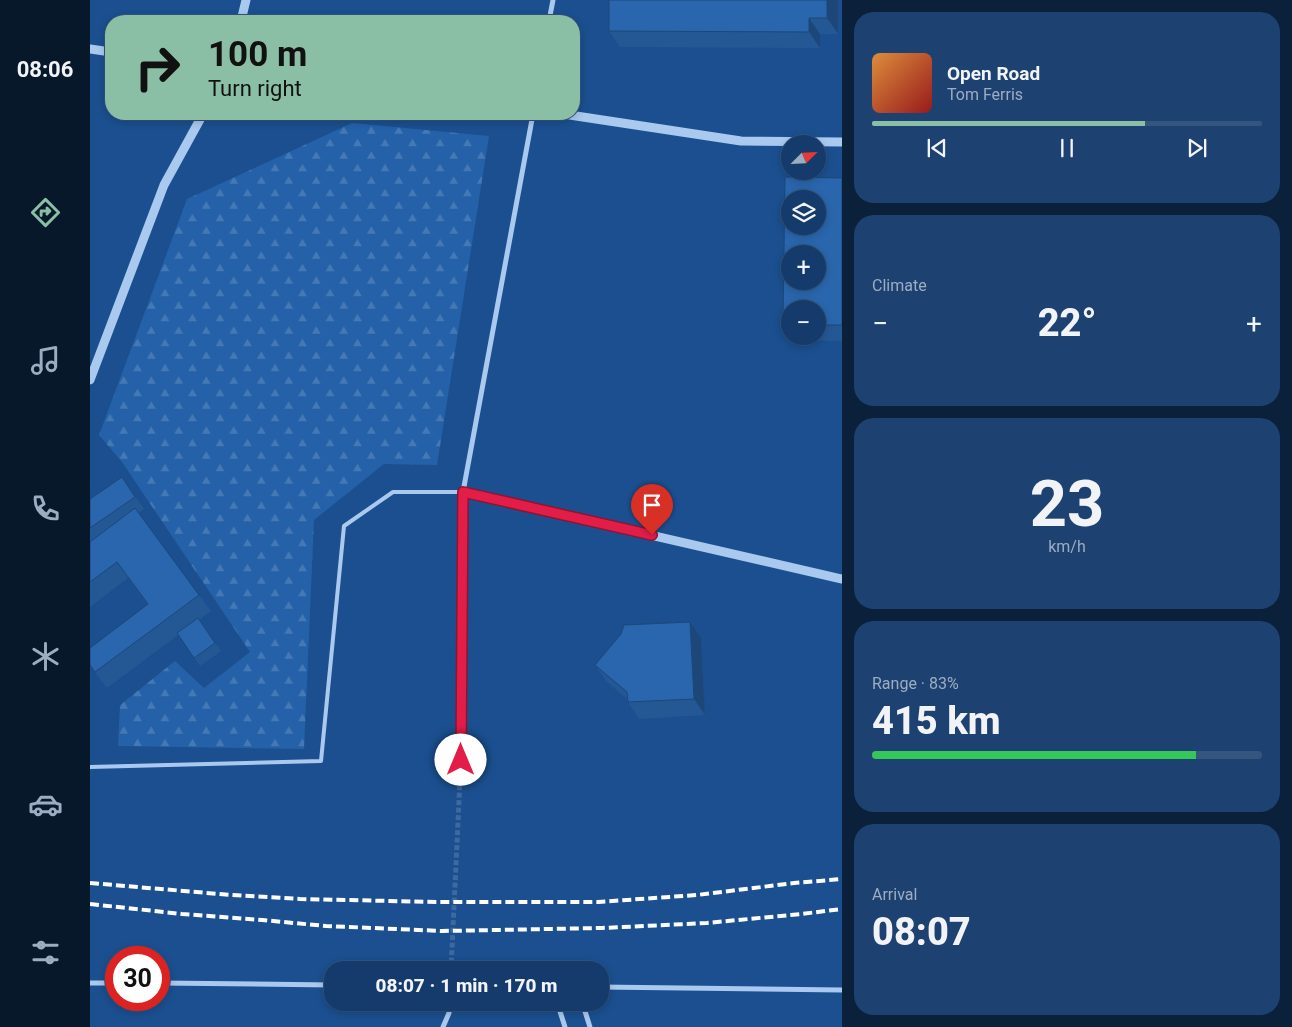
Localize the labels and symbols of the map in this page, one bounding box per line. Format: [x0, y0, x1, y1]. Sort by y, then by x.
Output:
north arrow [781, 135, 826, 180]
pin [631, 484, 673, 535]
position arrow [434, 733, 486, 785]
speed limit sign: 30 [105, 946, 170, 1011]

